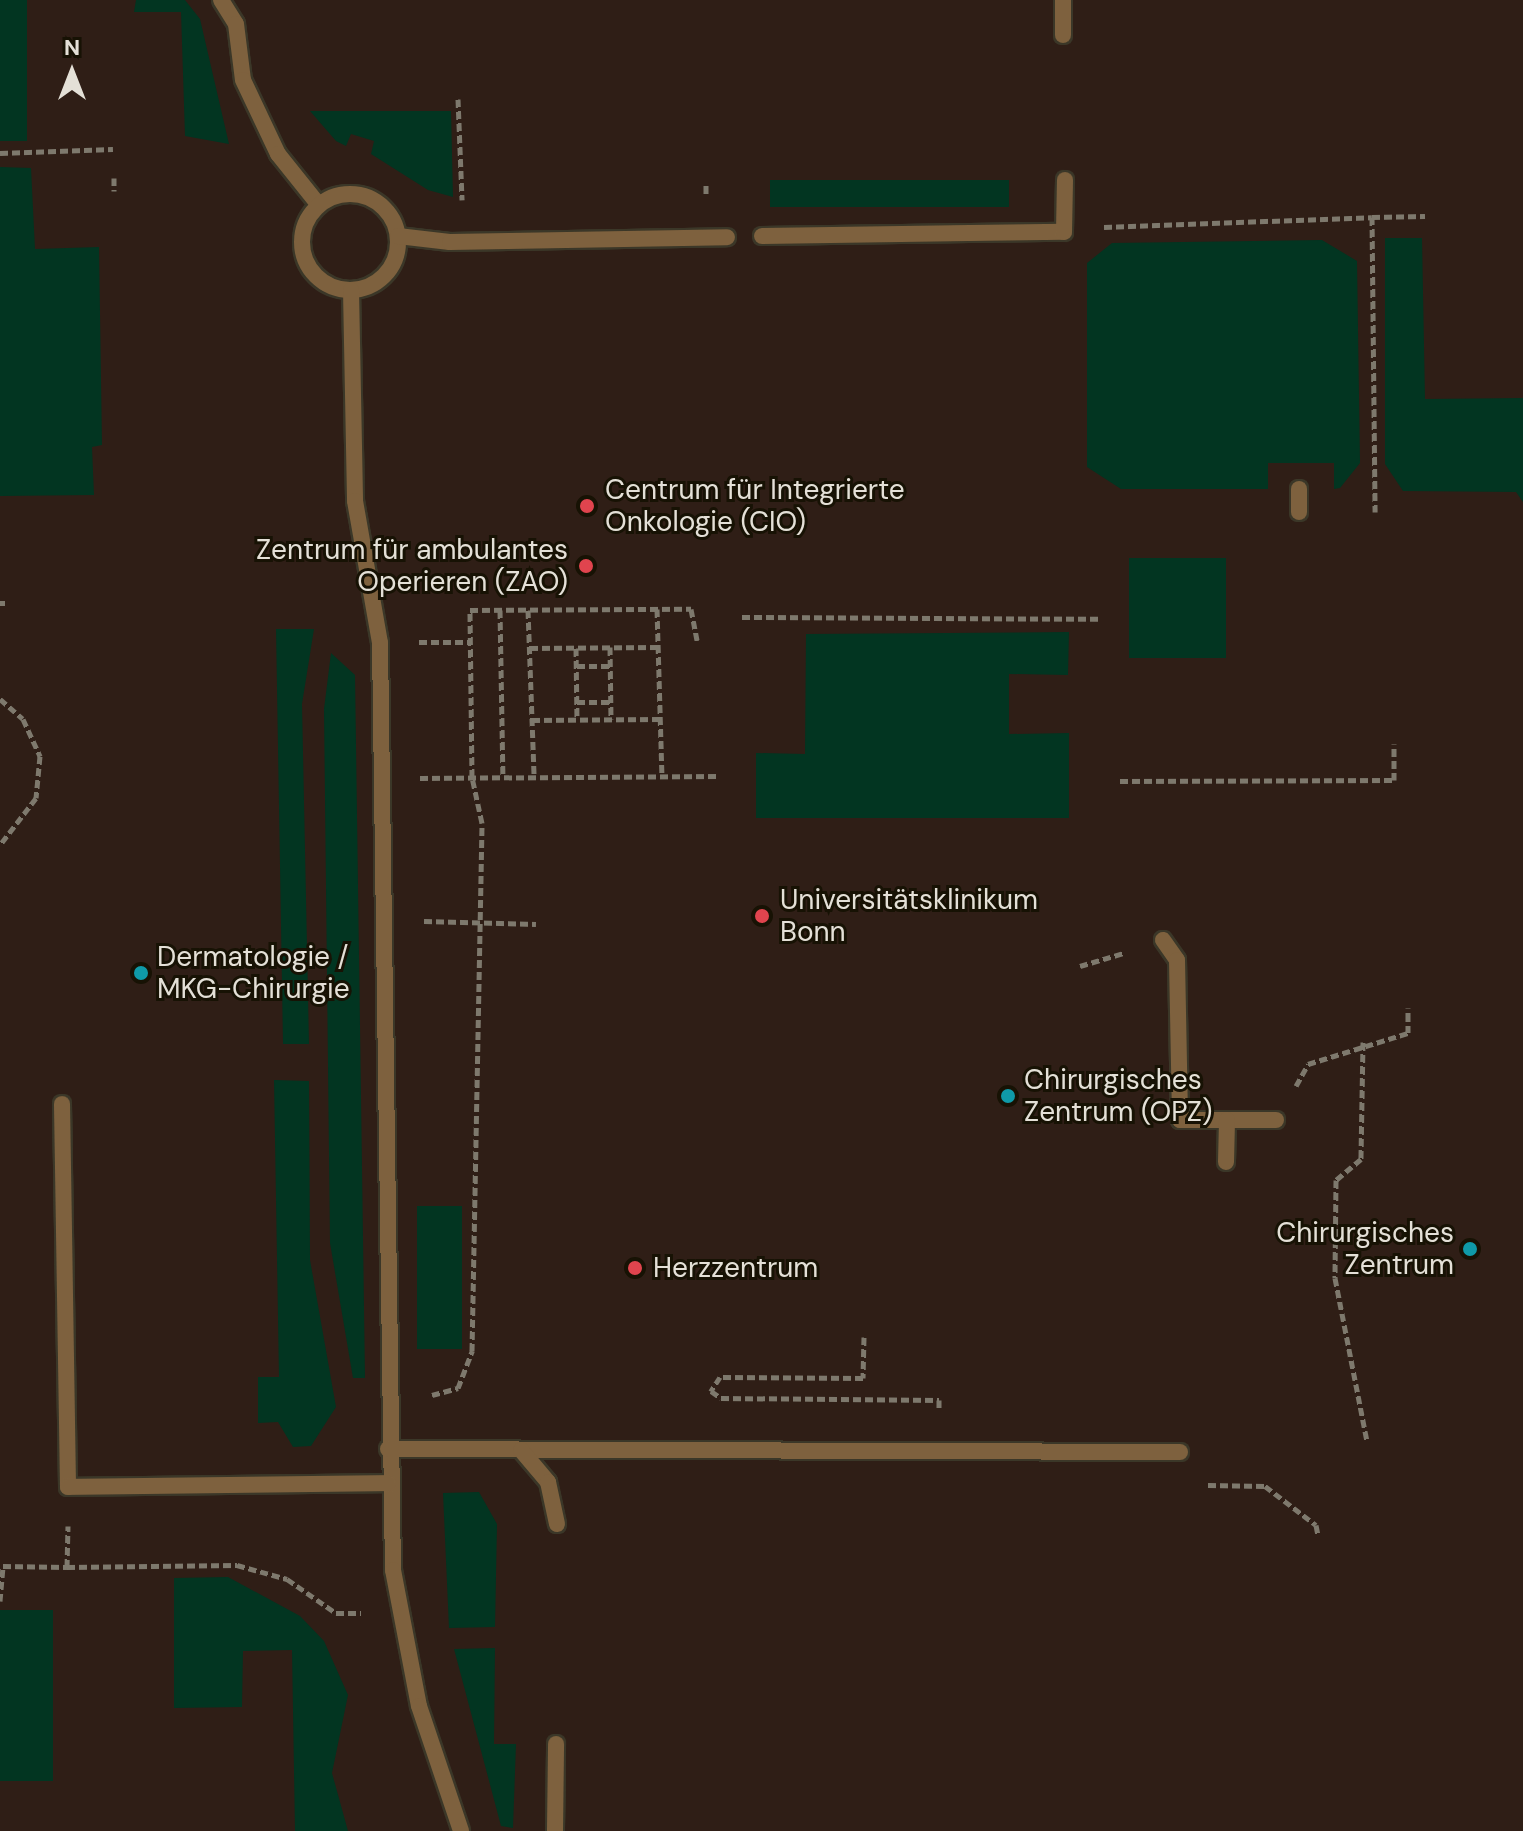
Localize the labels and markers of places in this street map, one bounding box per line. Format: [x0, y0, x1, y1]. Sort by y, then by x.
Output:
place label: Centrum für Integrierte Onkologie (CIO) [605, 473, 905, 539]
marker: Centrum für Integrierte Onkologie (CIO) [576, 495, 598, 517]
place label: Zentrum für ambulantes Operieren (ZAO) [256, 533, 568, 599]
marker: Zentrum für ambulantes Operieren (ZAO) [575, 555, 597, 577]
place label: Universitätsklinikum Bonn [780, 883, 1038, 949]
marker: Universitätsklinikum Bonn [751, 905, 773, 927]
place label: Dermatologie / MKG-Chirurgie [157, 940, 350, 1006]
marker: Dermatologie / MKG-Chirurgie [132, 964, 150, 982]
place label: Chirurgisches Zentrum (OPZ) [1024, 1063, 1212, 1129]
marker: Chirurgisches Zentrum (OPZ) [999, 1087, 1017, 1105]
place label: Chirurgisches Zentrum [1276, 1216, 1454, 1282]
marker: Chirurgisches Zentrum [1461, 1240, 1479, 1258]
place label: Herzzentrum [653, 1251, 818, 1285]
marker: Herzzentrum [624, 1257, 646, 1279]

